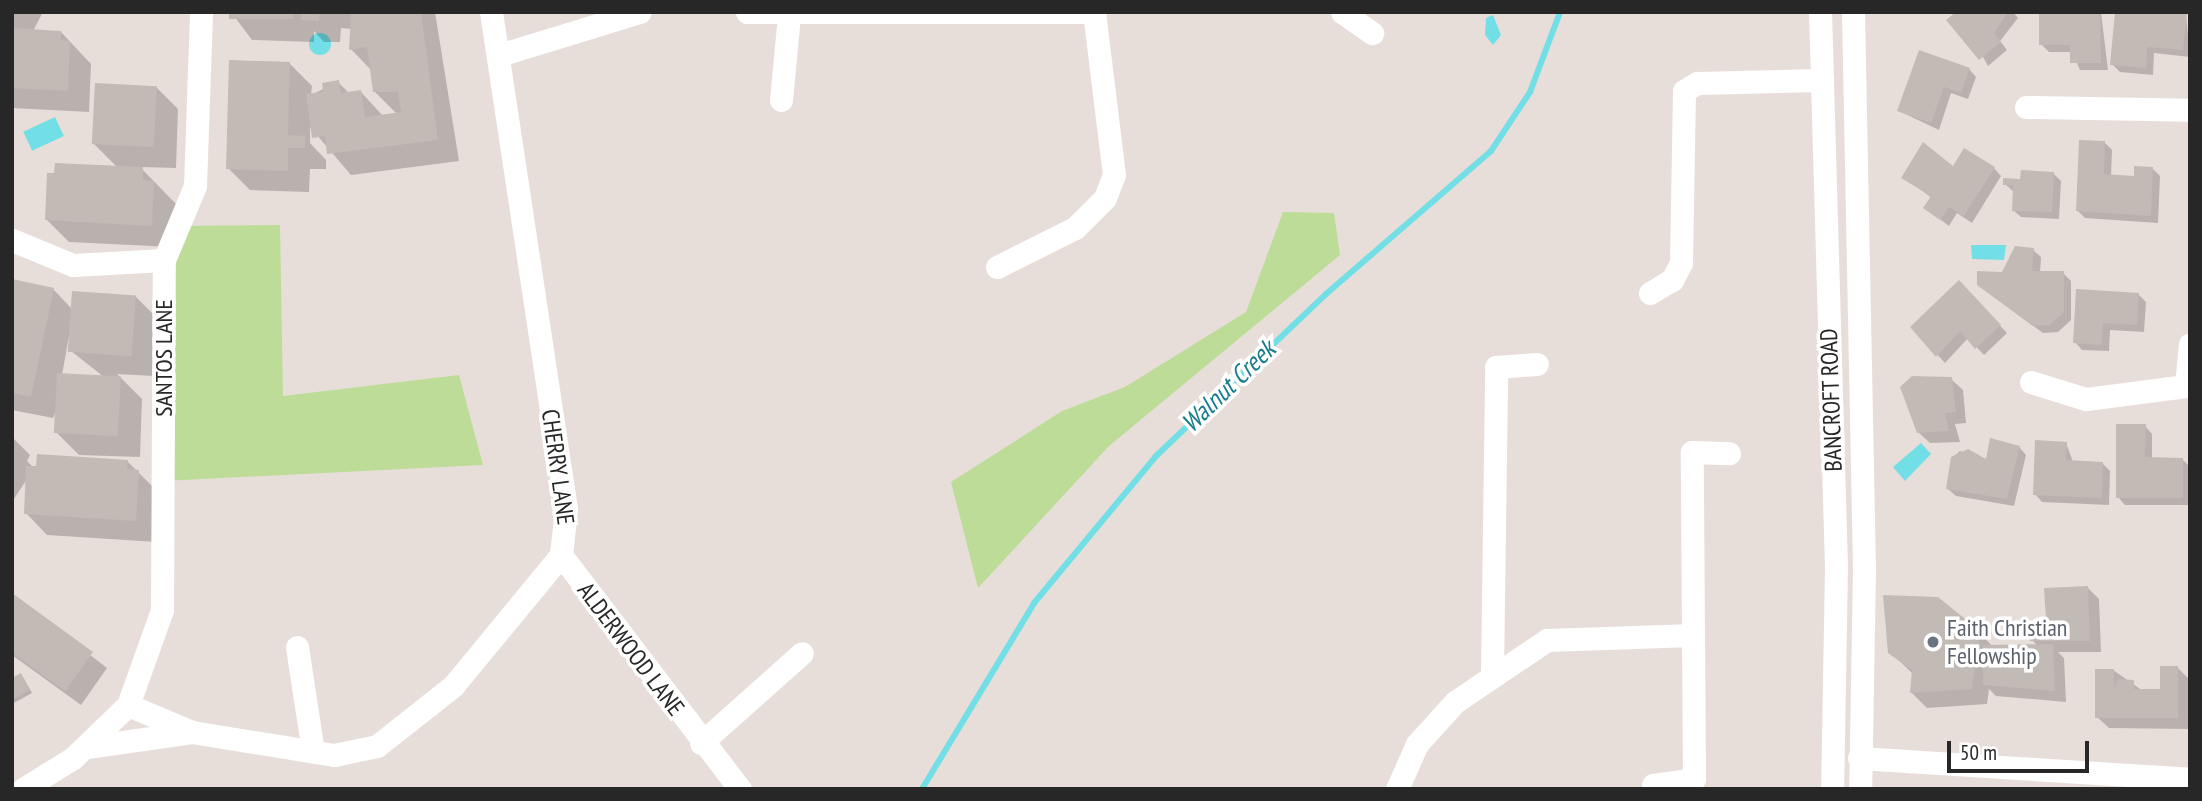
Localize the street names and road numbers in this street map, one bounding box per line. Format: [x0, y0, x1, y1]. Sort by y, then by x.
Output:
street label: SANTOS LANE [150, 299, 178, 417]
street label: BANCROFT ROAD [1814, 328, 1848, 472]
street label: CHERRY LANE [536, 407, 580, 527]
street label: ALDERWOOD LANE [572, 577, 690, 721]

